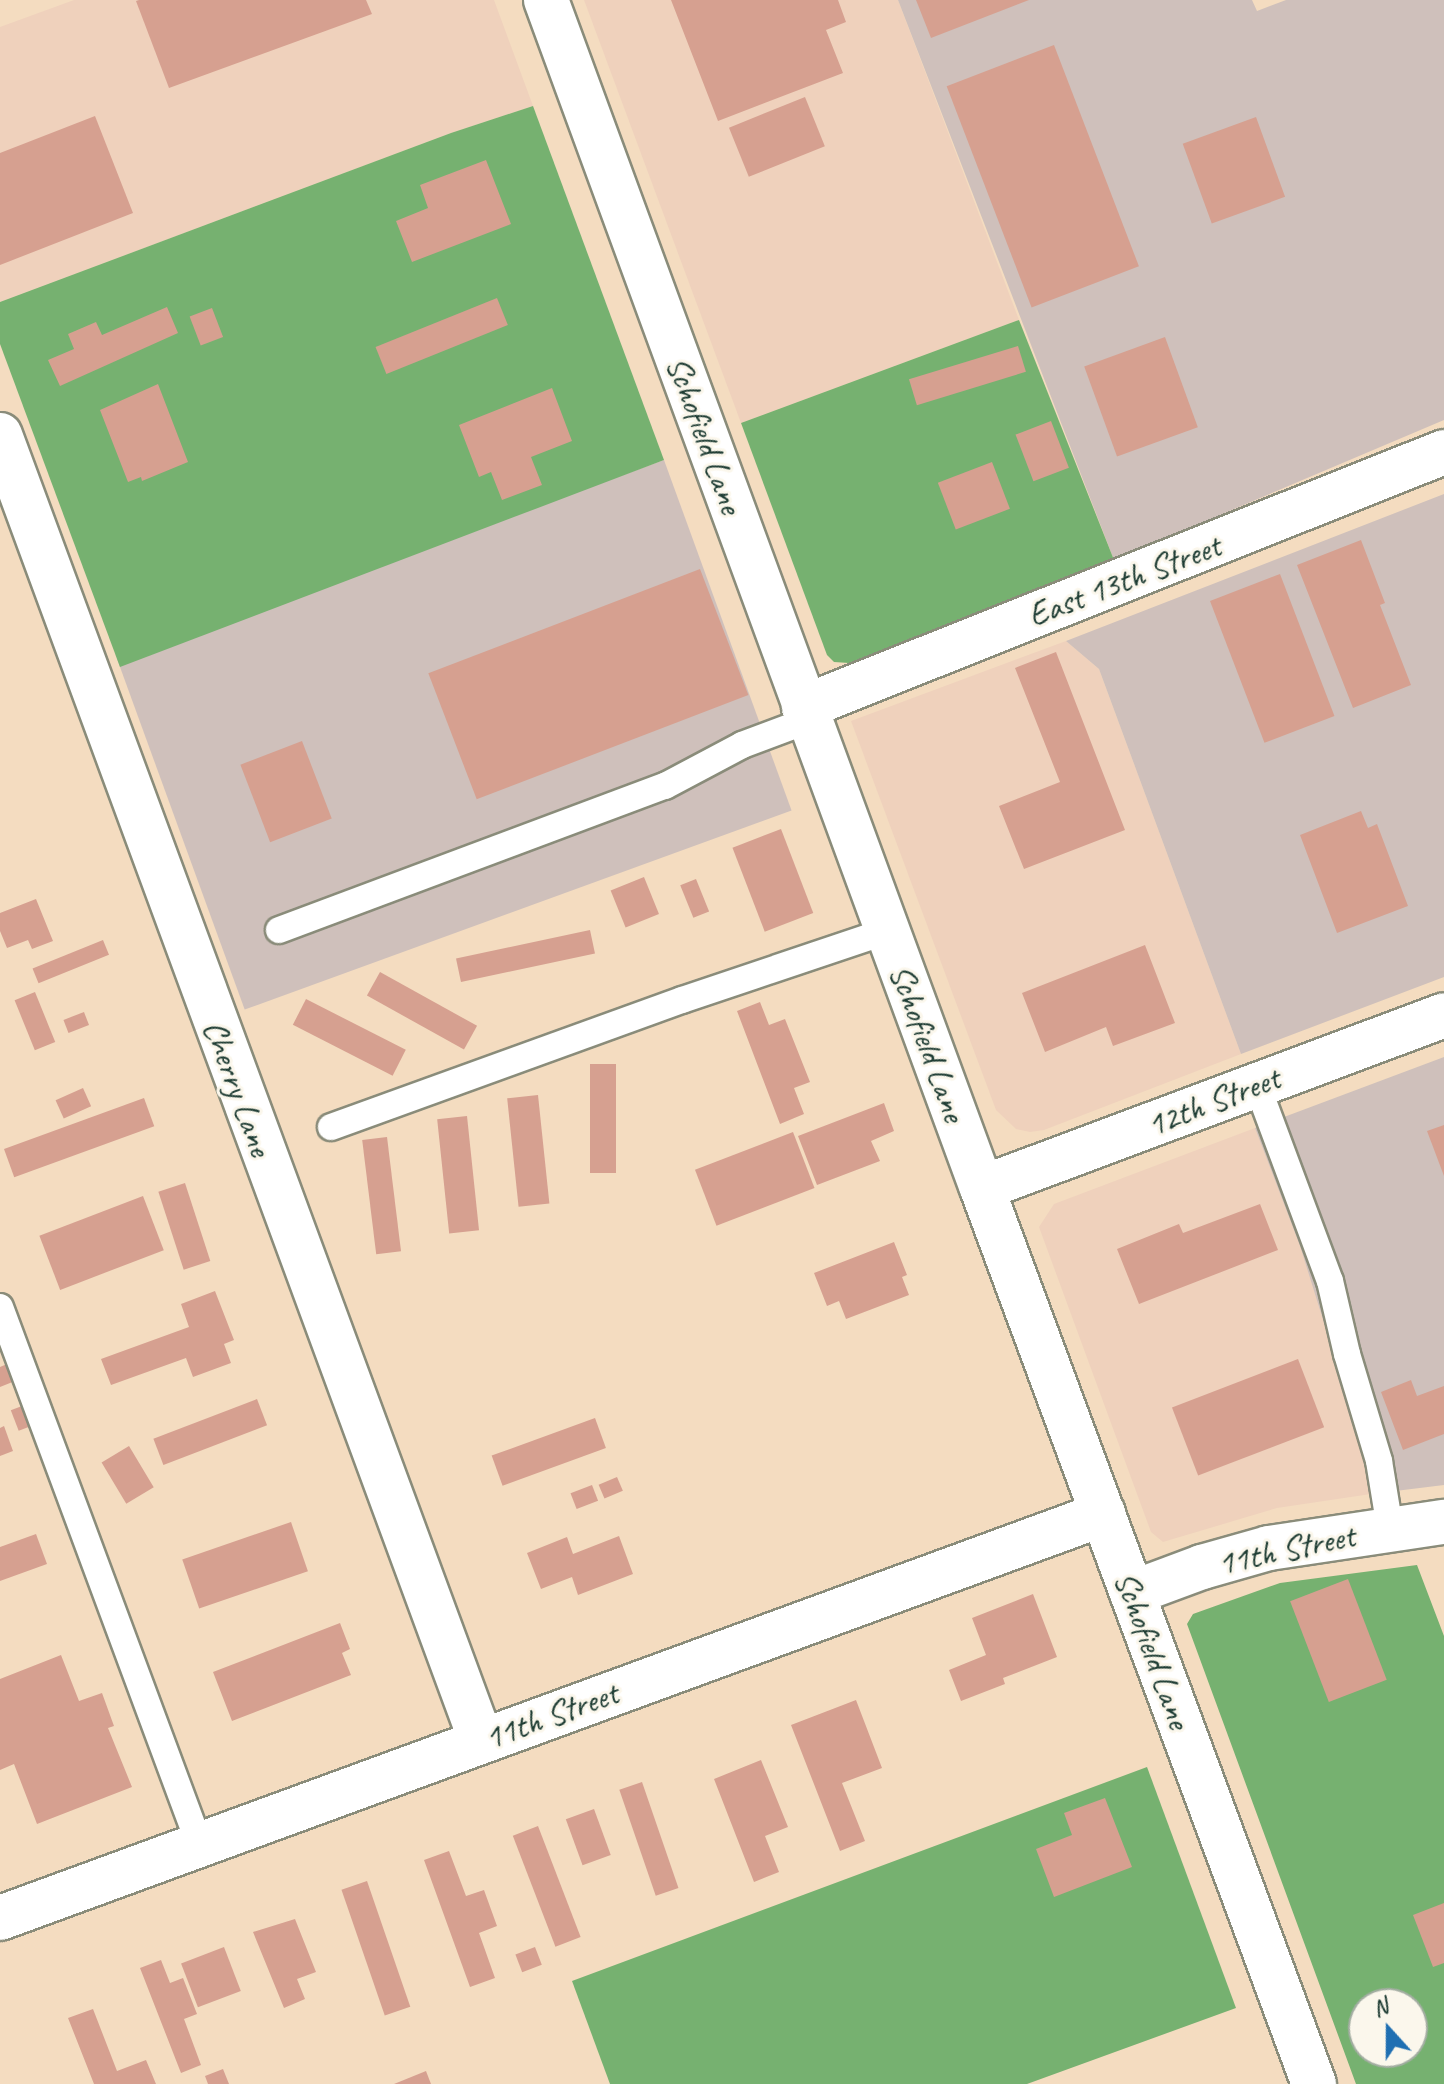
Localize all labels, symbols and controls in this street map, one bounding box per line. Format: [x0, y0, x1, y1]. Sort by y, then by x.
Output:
street label: Schofield Lane [658, 350, 752, 520]
street label: East 13th Street [1022, 524, 1226, 636]
street label: Schofield Lane [881, 958, 975, 1128]
street label: Cherry Lane [194, 1014, 282, 1162]
street label: 12th Street [1141, 1057, 1285, 1145]
street label: 11th Street [1213, 1515, 1359, 1583]
street label: Schofield Lane [1106, 1565, 1200, 1735]
street label: 11th Street [478, 1672, 624, 1758]
north arrow [1348, 1988, 1428, 2068]
text: N [1369, 1992, 1391, 2023]

